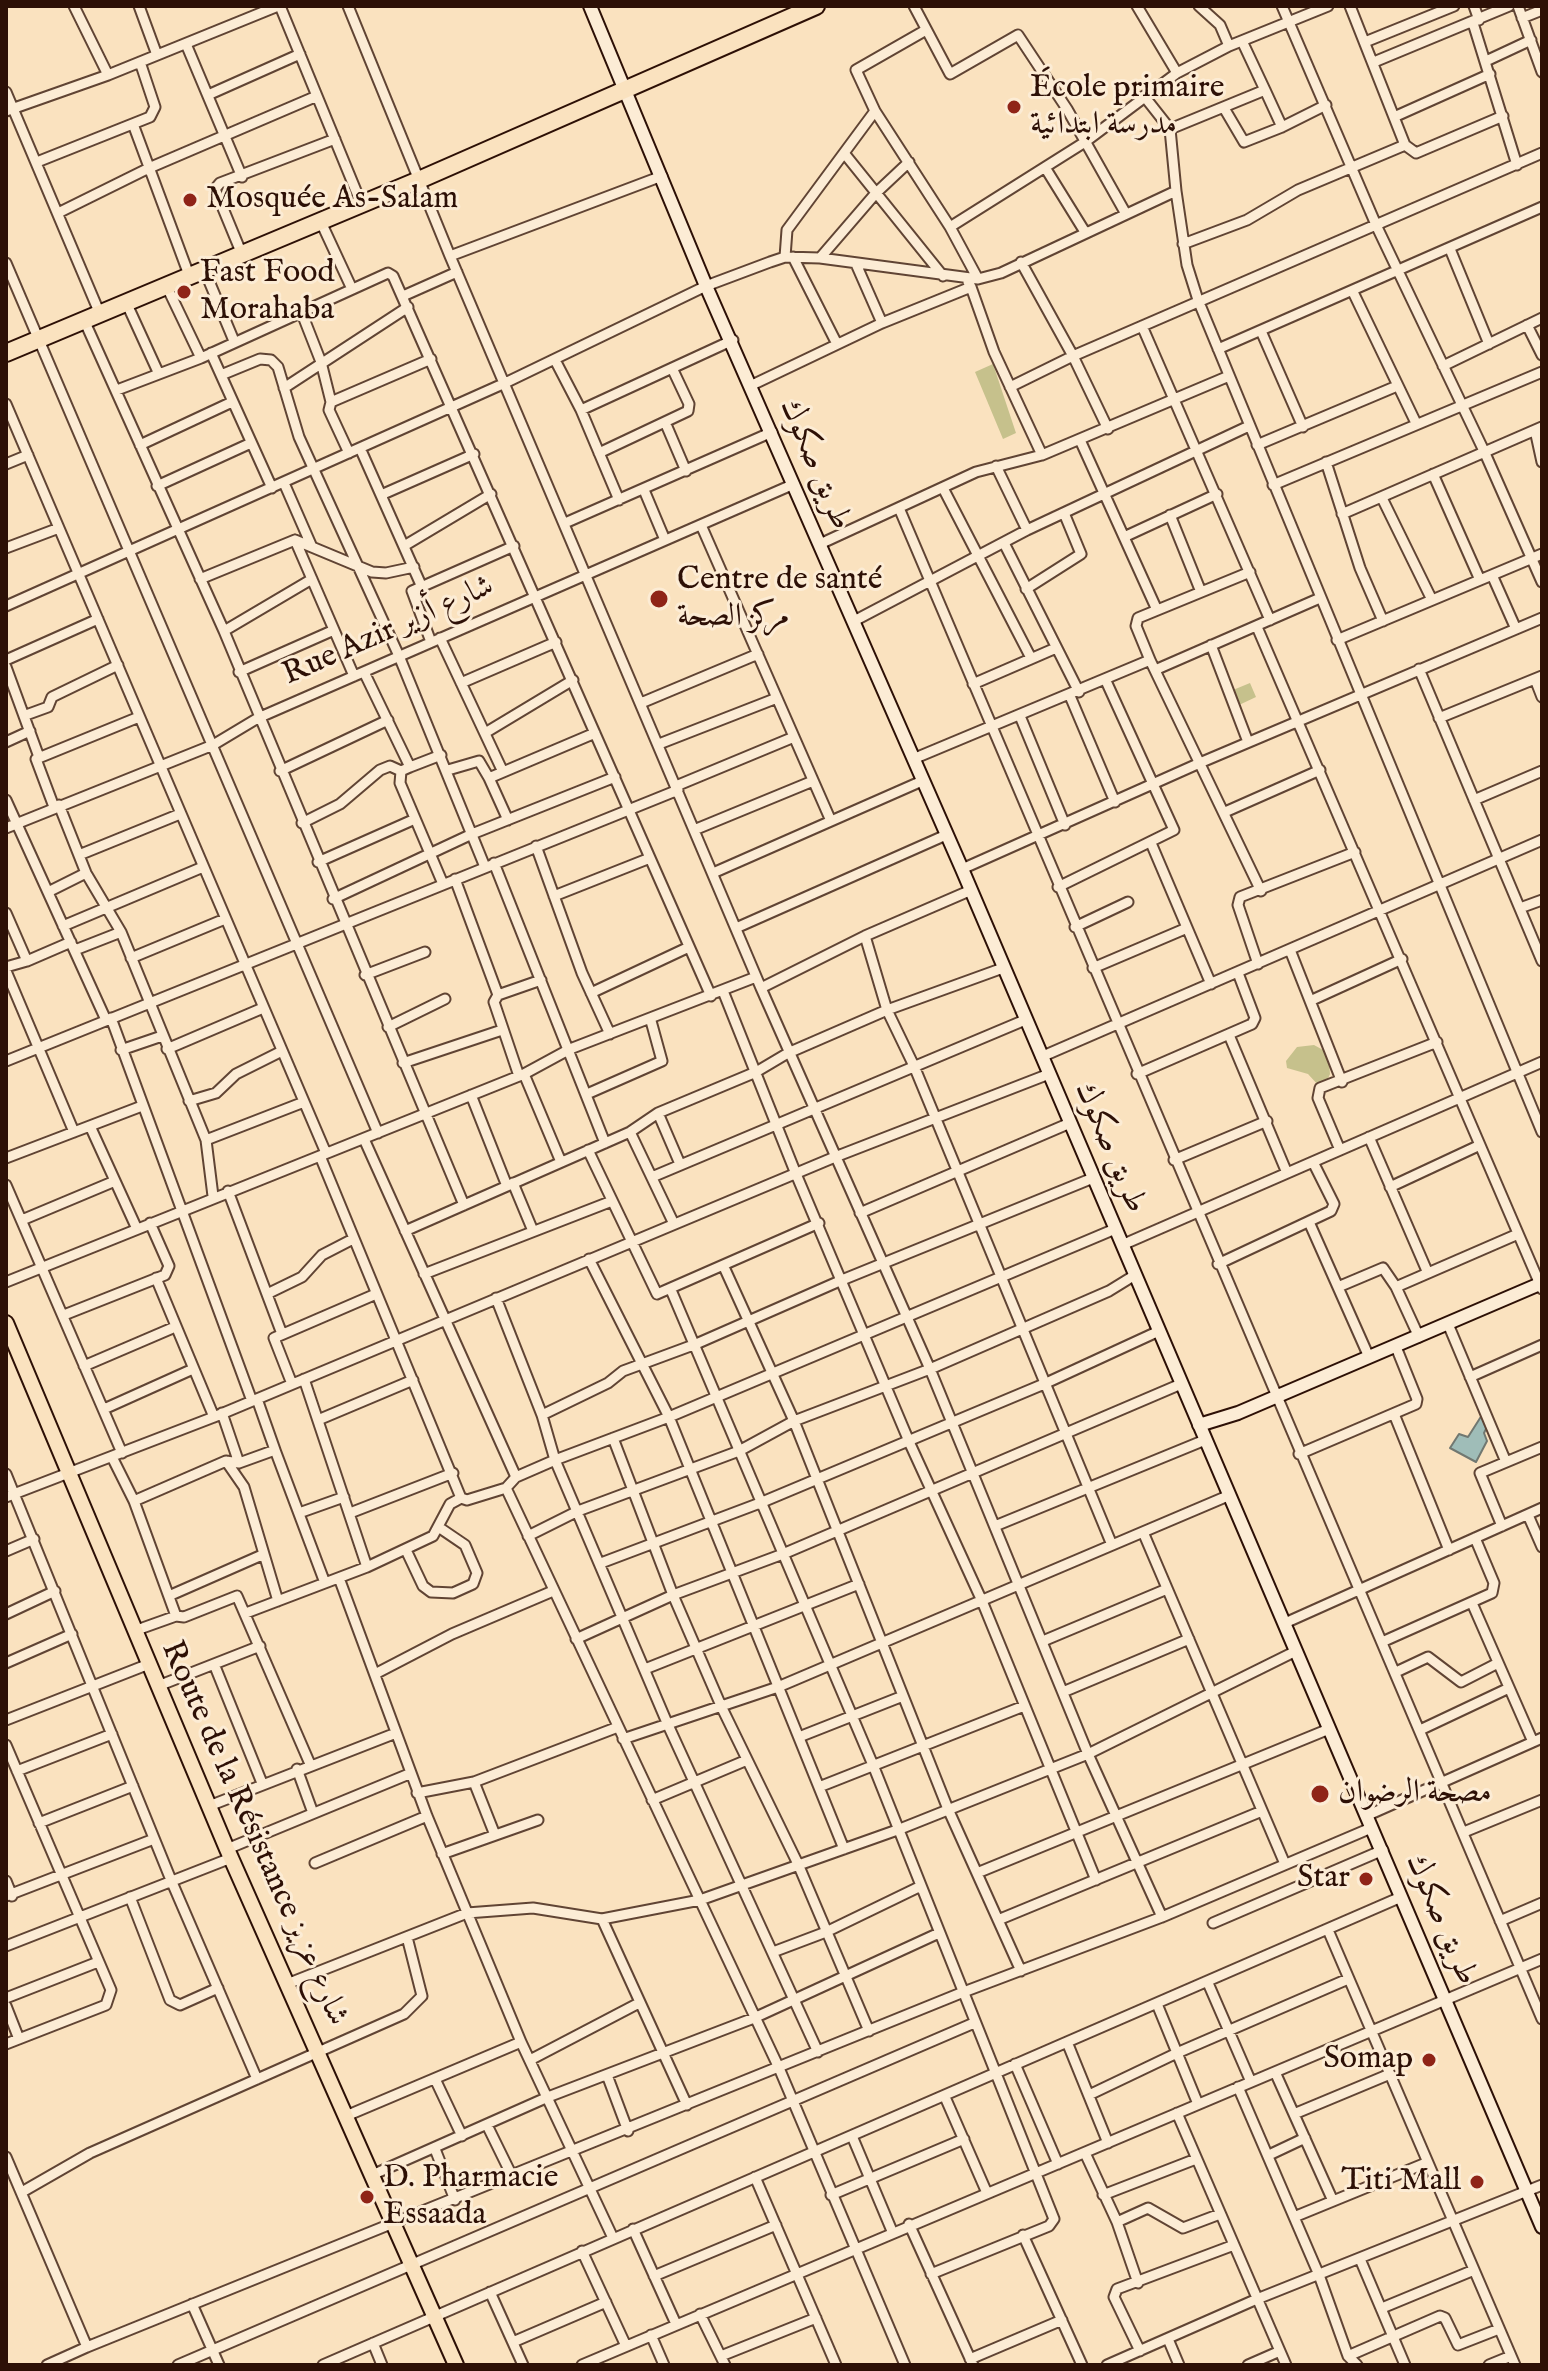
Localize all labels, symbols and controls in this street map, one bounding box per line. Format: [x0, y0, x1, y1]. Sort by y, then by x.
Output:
place label: École primaire مدرسة ابتدائية [1030, 70, 1224, 145]
marker: École primaire مدرسة ابتدائية [1005, 98, 1023, 116]
place label: Mosquée As-Salam [206, 181, 458, 219]
marker: Mosquée As-Salam [181, 191, 199, 209]
place label: Fast Food Morahaba [200, 255, 334, 330]
marker: Fast Food Morahaba [175, 283, 193, 301]
street label: طريق صكوك [769, 394, 859, 536]
place label: Centre de santé مركز الصحة [677, 562, 882, 637]
street label: Rue Azir شارع أزير [278, 568, 500, 696]
marker: Centre de santé مركز الصحة [648, 588, 670, 610]
street label: طريق صكوك [1064, 1077, 1154, 1219]
street label: Route de la Résistance شارع عزيز [151, 1636, 355, 2032]
place label: مصحة الرضوان [1338, 1775, 1492, 1813]
marker: مصحة الرضوان [1309, 1783, 1331, 1805]
street label: طريق صكوك [1395, 1849, 1485, 1991]
place label: Star [1297, 1860, 1350, 1898]
marker: Star [1357, 1870, 1375, 1888]
place label: Somap [1323, 2041, 1413, 2079]
marker: Somap [1420, 2051, 1438, 2069]
place label: D. Pharmacie Essaada [383, 2160, 558, 2235]
place label: Titi Mall [1341, 2163, 1461, 2201]
marker: Titi Mall [1468, 2173, 1486, 2191]
marker: D. Pharmacie Essaada [358, 2188, 376, 2206]

